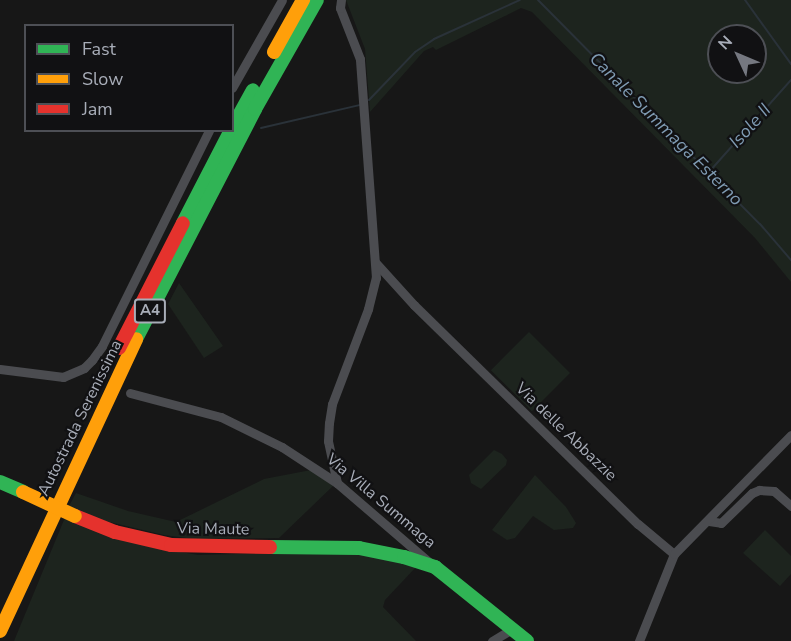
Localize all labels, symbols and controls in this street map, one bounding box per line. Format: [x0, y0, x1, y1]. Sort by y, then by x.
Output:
legend [24, 24, 234, 132]
north arrow [707, 24, 767, 84]
text: N [713, 31, 738, 55]
text: Fast [82, 37, 116, 61]
water label: Canale Summaga Esterno [585, 48, 747, 210]
text: Slow [82, 67, 123, 91]
text: Jam [82, 97, 113, 121]
water label: Isole II [725, 99, 775, 153]
road number: A4 [134, 299, 166, 323]
street label: Autostrada Serenissima [34, 337, 126, 499]
street label: Via delle Abbazzie [511, 379, 621, 485]
street label: Via Villa Summaga [322, 450, 440, 552]
street label: Via Maute [177, 519, 249, 539]

